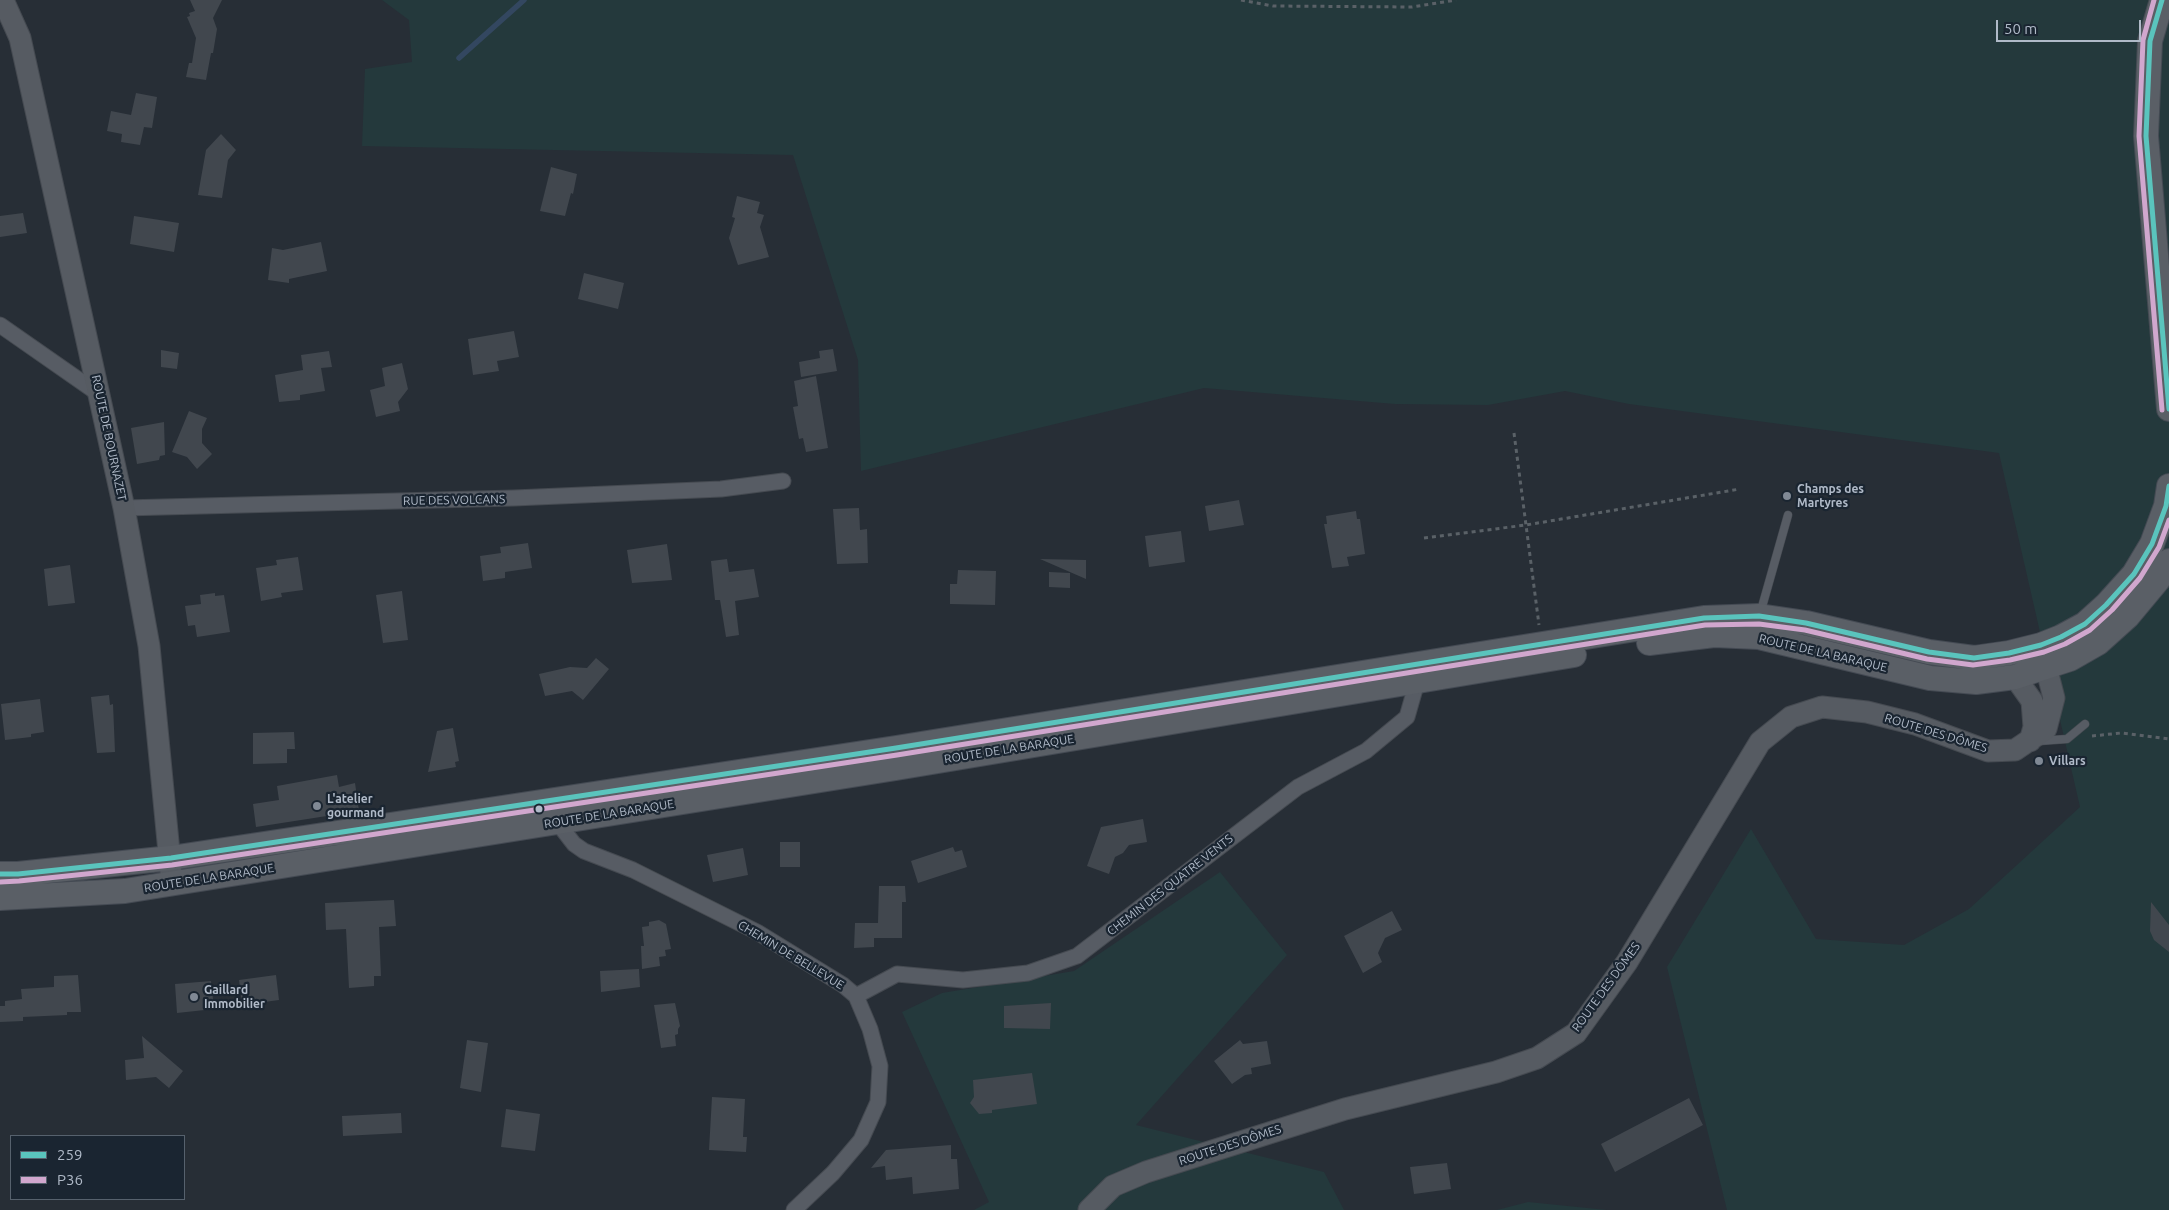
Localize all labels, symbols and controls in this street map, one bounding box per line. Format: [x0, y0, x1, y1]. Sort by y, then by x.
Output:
scale bar [1999, 10, 2144, 42]
text: 50 m [2004, 20, 2037, 37]
street label: ROUTE DE BOURNAZET [89, 374, 129, 502]
place label: Champs des Martyres [1797, 482, 1864, 510]
marker: Champs des Martyres [1781, 490, 1793, 502]
street label: RUE DES VOLCANS [403, 492, 505, 508]
street label: ROUTE DE LA BARAQUE [1757, 631, 1889, 675]
street label: ROUTE DES DÔMES [1883, 711, 1989, 755]
street label: ROUTE DE LA BARAQUE [943, 732, 1075, 766]
place label: Villars [2049, 754, 2086, 768]
marker: Villars [2033, 755, 2045, 767]
place label: L'atelier gourmand [327, 792, 384, 820]
street label: ROUTE DE LA BARAQUE [543, 797, 675, 831]
marker: L'atelier gourmand [311, 800, 323, 812]
unlabelled marker [534, 804, 544, 814]
street label: CHEMIN DES QUATRE VENTS [1104, 831, 1236, 939]
street label: ROUTE DE LA BARAQUE [143, 861, 275, 895]
street label: CHEMIN DE BELLEVUE [735, 918, 847, 992]
street label: ROUTE DES DÔMES [1569, 940, 1643, 1034]
place label: Gaillard Immobilier [204, 983, 265, 1011]
marker: Gaillard Immobilier [188, 991, 200, 1003]
street label: ROUTE DES DÔMES [1177, 1122, 1283, 1168]
legend [10, 1135, 185, 1200]
text: 259 [57, 1146, 82, 1163]
text: P36 [57, 1171, 83, 1188]

